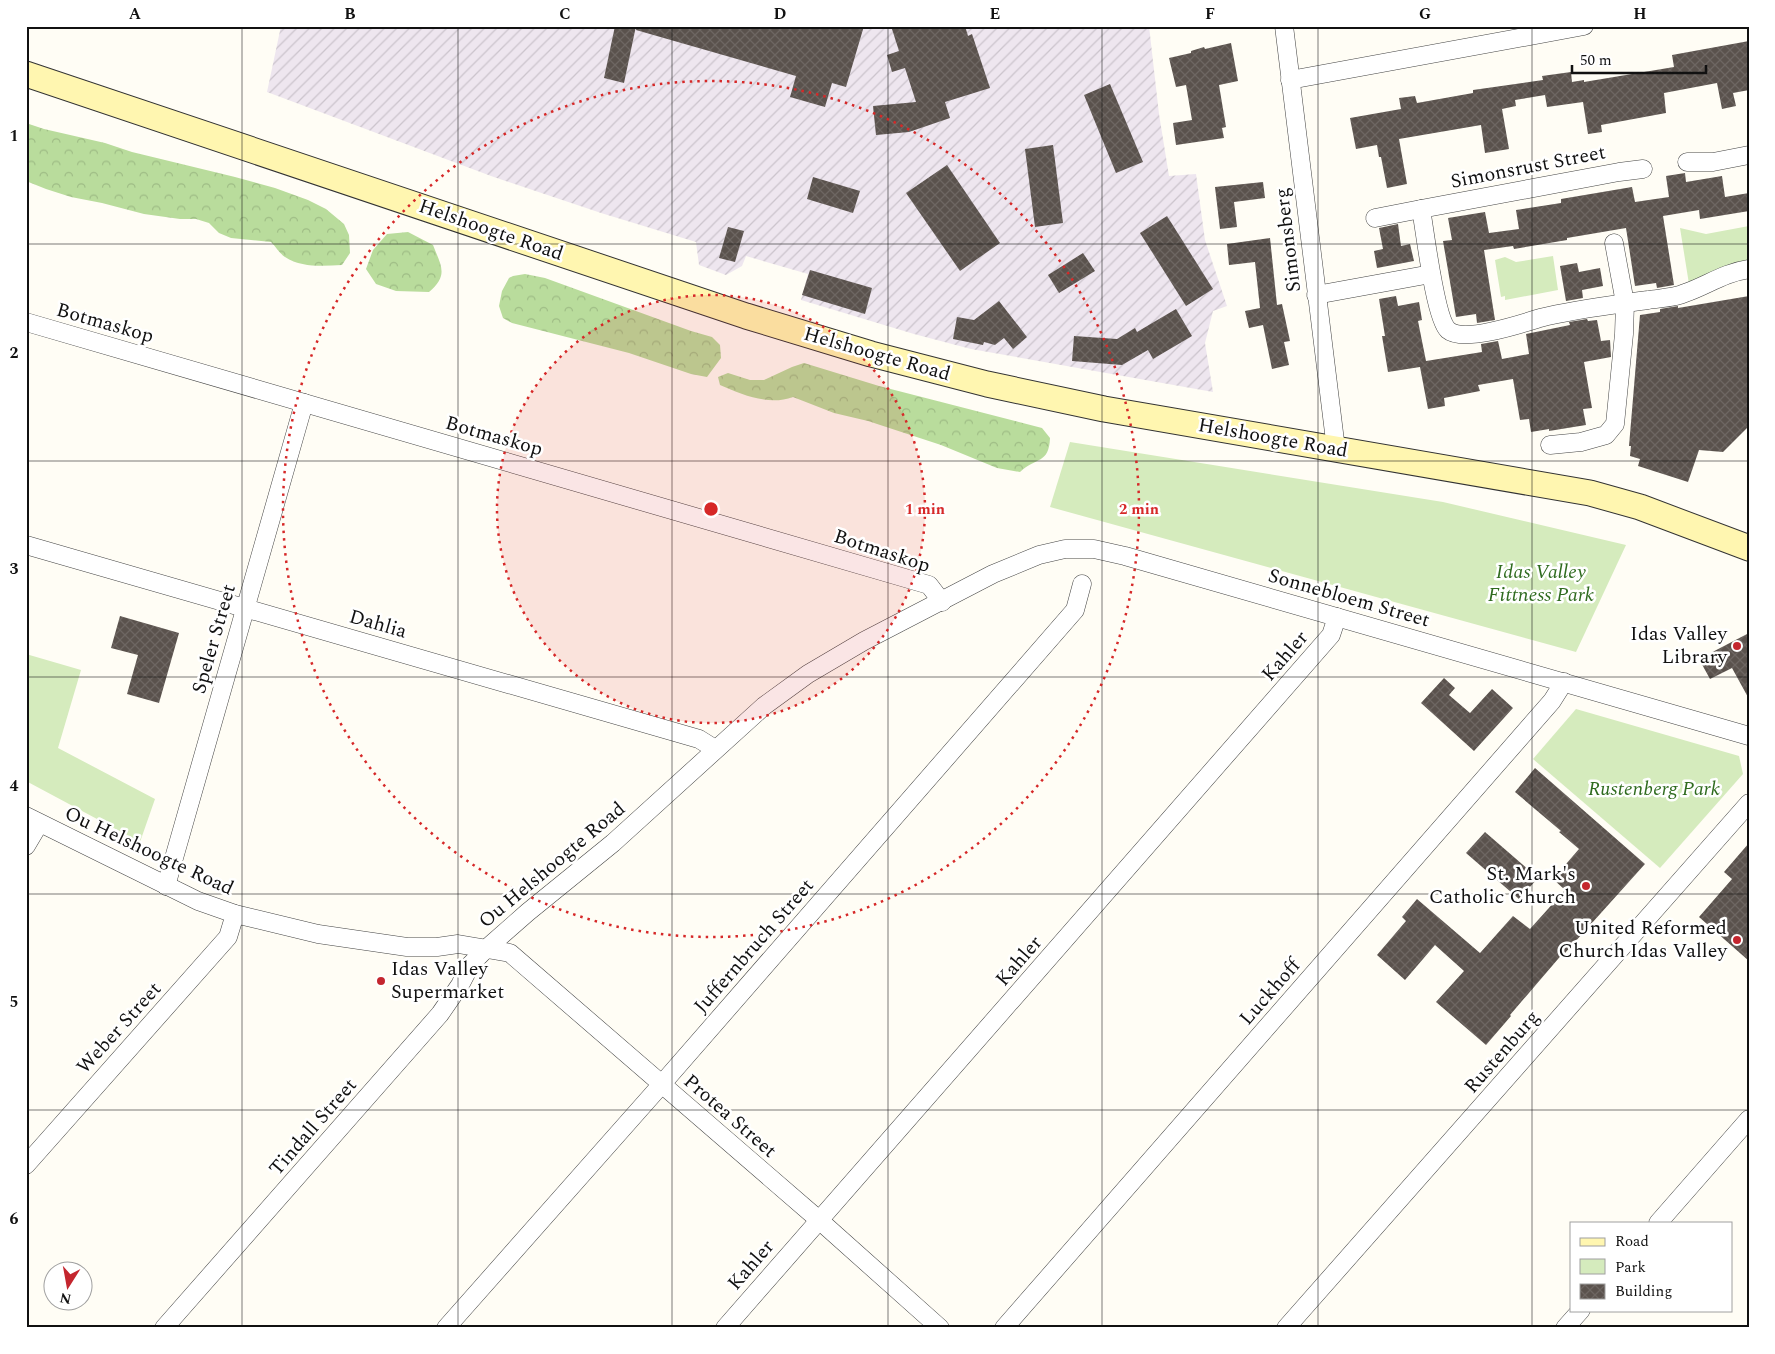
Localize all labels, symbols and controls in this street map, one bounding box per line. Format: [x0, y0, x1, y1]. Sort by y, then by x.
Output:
text: A [129, 2, 142, 26]
text: B [344, 2, 356, 26]
text: C [559, 2, 571, 26]
text: D [774, 2, 787, 26]
text: E [990, 2, 1000, 26]
text: F [1205, 2, 1215, 26]
text: G [1419, 2, 1431, 26]
text: H [1633, 2, 1647, 26]
scale bar [1572, 42, 1706, 74]
text: 50 m [1580, 49, 1612, 72]
text: 1 [10, 124, 18, 148]
street label: Simonsrust Street [1448, 137, 1608, 197]
street label: Simonsberg [1267, 186, 1309, 294]
street label: Helshoogte Road [414, 191, 568, 269]
street label: Botmaskop [53, 295, 157, 351]
street label: Helshoogte Road [800, 319, 954, 389]
text: 2 [10, 341, 19, 365]
street label: Botmaskop [442, 408, 546, 464]
street label: Helshoogte Road [1196, 410, 1350, 466]
text: 1 min [905, 498, 945, 521]
text: 2 min [1119, 498, 1159, 521]
centre of rings [702, 500, 720, 518]
street label: Botmaskop [830, 521, 934, 581]
text: 3 [10, 557, 19, 581]
park label: Idas Valley Fittness Park [1488, 557, 1595, 610]
street label: Sonnebloem Street [1265, 561, 1433, 635]
street label: Speler Street [184, 581, 244, 697]
street label: Dahlia [346, 601, 411, 647]
place label: Idas Valley Library [1630, 619, 1728, 672]
street label: Kahler [1254, 624, 1316, 688]
marker: Idas Valley Library [1731, 640, 1743, 652]
text: 4 [10, 774, 19, 798]
park label: Rustenberg Park [1588, 774, 1721, 804]
street label: Ou Helshoogte Road [472, 794, 632, 936]
street label: Ou Helshoogte Road [59, 799, 239, 903]
place label: St. Mark's Catholic Church [1429, 859, 1576, 912]
street label: Juffernbruch Street [687, 872, 821, 1020]
marker: St. Mark's Catholic Church [1580, 880, 1592, 892]
place label: United Reformed Church Idas Valley [1559, 913, 1728, 966]
street label: Kahler [988, 929, 1050, 993]
marker: United Reformed Church Idas Valley [1731, 934, 1743, 946]
street label: Luckhoff [1232, 951, 1309, 1032]
place label: Idas Valley Supermarket [391, 954, 504, 1007]
street label: Weber Street [69, 975, 169, 1081]
marker: Idas Valley Supermarket [375, 975, 387, 987]
text: 5 [10, 990, 18, 1014]
street label: Rustenburg [1457, 1004, 1547, 1100]
street label: Protea Street [677, 1067, 783, 1165]
street label: Tindall Street [262, 1071, 364, 1183]
text: 6 [10, 1207, 19, 1231]
legend [1570, 1222, 1732, 1312]
text: Road [1615, 1230, 1649, 1253]
street label: Kahler [720, 1233, 782, 1297]
text: Park [1615, 1256, 1646, 1279]
north arrow [42, 1262, 92, 1312]
text: Building [1615, 1280, 1672, 1303]
text: N [58, 1287, 73, 1310]

